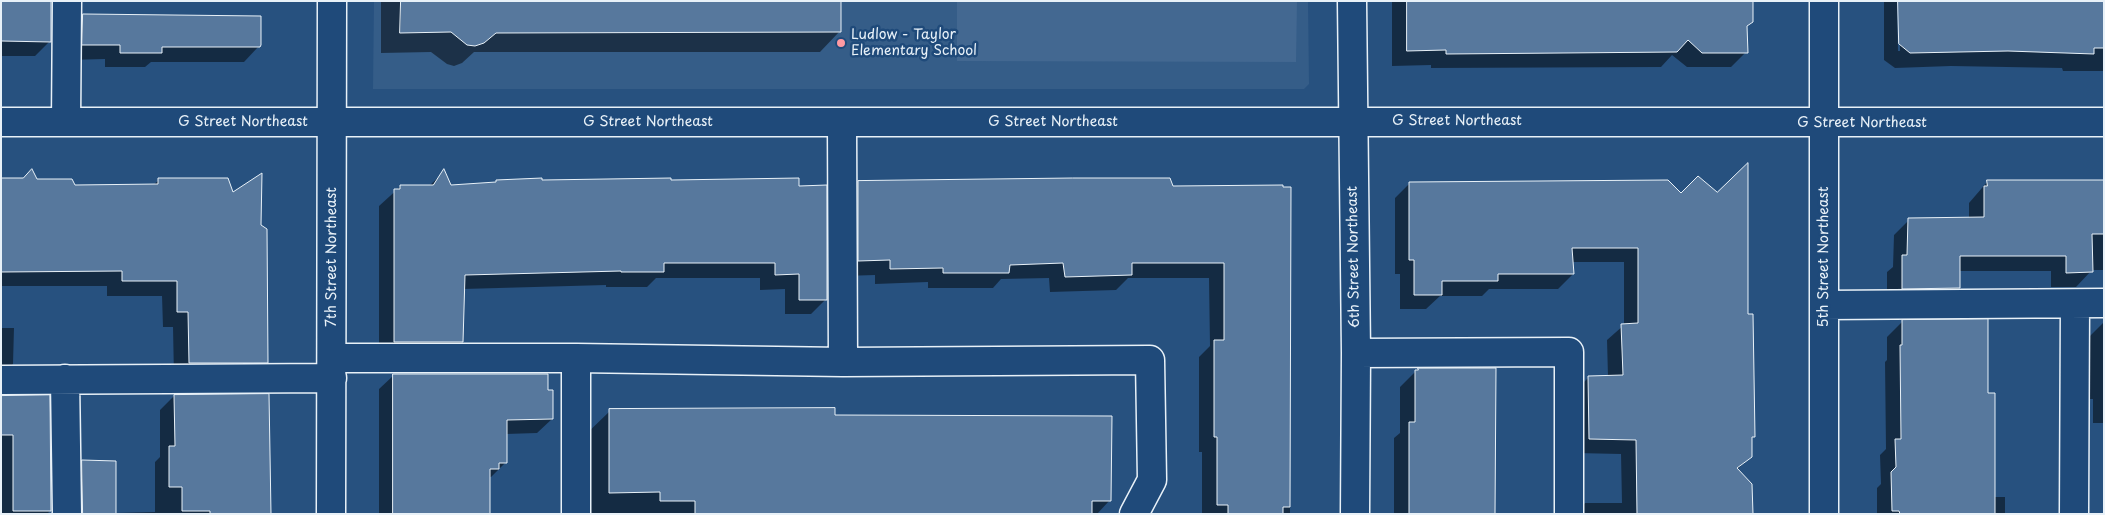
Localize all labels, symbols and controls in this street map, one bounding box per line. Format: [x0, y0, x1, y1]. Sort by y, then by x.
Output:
place label: Ludlow - Taylor Elementary School [851, 27, 977, 59]
marker: Ludlow - Taylor Elementary School [835, 37, 847, 49]
street label: G Street Northeast [1392, 113, 1522, 129]
street label: G Street Northeast [178, 114, 308, 130]
street label: G Street Northeast [583, 114, 713, 130]
street label: G Street Northeast [988, 114, 1118, 130]
street label: G Street Northeast [1797, 115, 1927, 131]
street label: 6th Street Northeast [1344, 186, 1364, 328]
street label: 7th Street Northeast [324, 187, 340, 327]
street label: 5th Street Northeast [1816, 187, 1832, 327]

